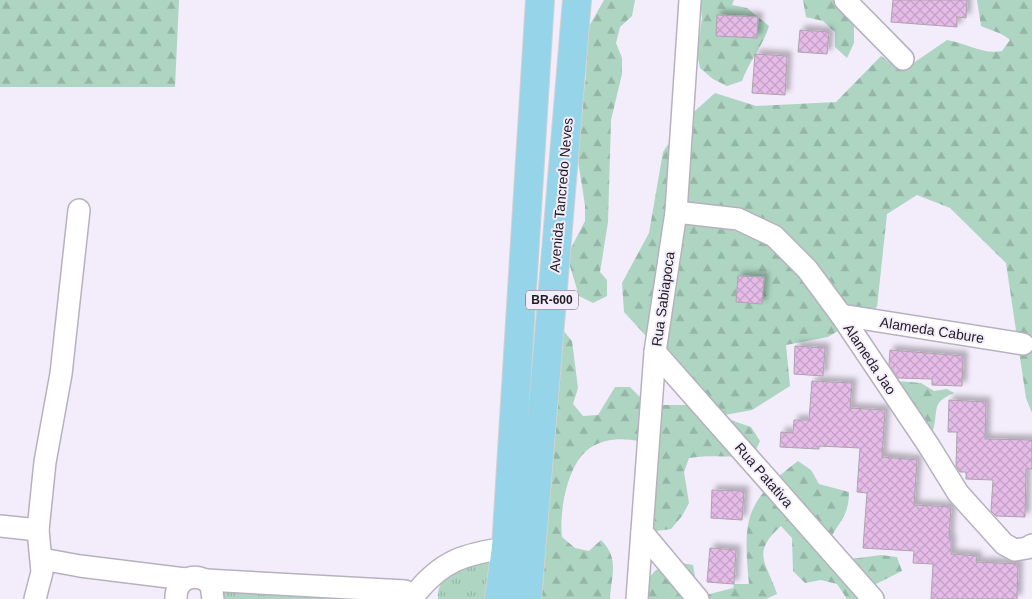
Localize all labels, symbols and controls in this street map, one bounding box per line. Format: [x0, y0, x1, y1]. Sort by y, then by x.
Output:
street label: Avenida Tancredo Neves [546, 117, 576, 273]
street label: Rua Sabiapoca [648, 250, 678, 348]
road number: BR-600 [526, 290, 578, 310]
street label: Alameda Cabure [879, 314, 985, 346]
street label: Alameda Jao [841, 321, 900, 398]
street label: Rua Patativa [732, 439, 796, 511]

